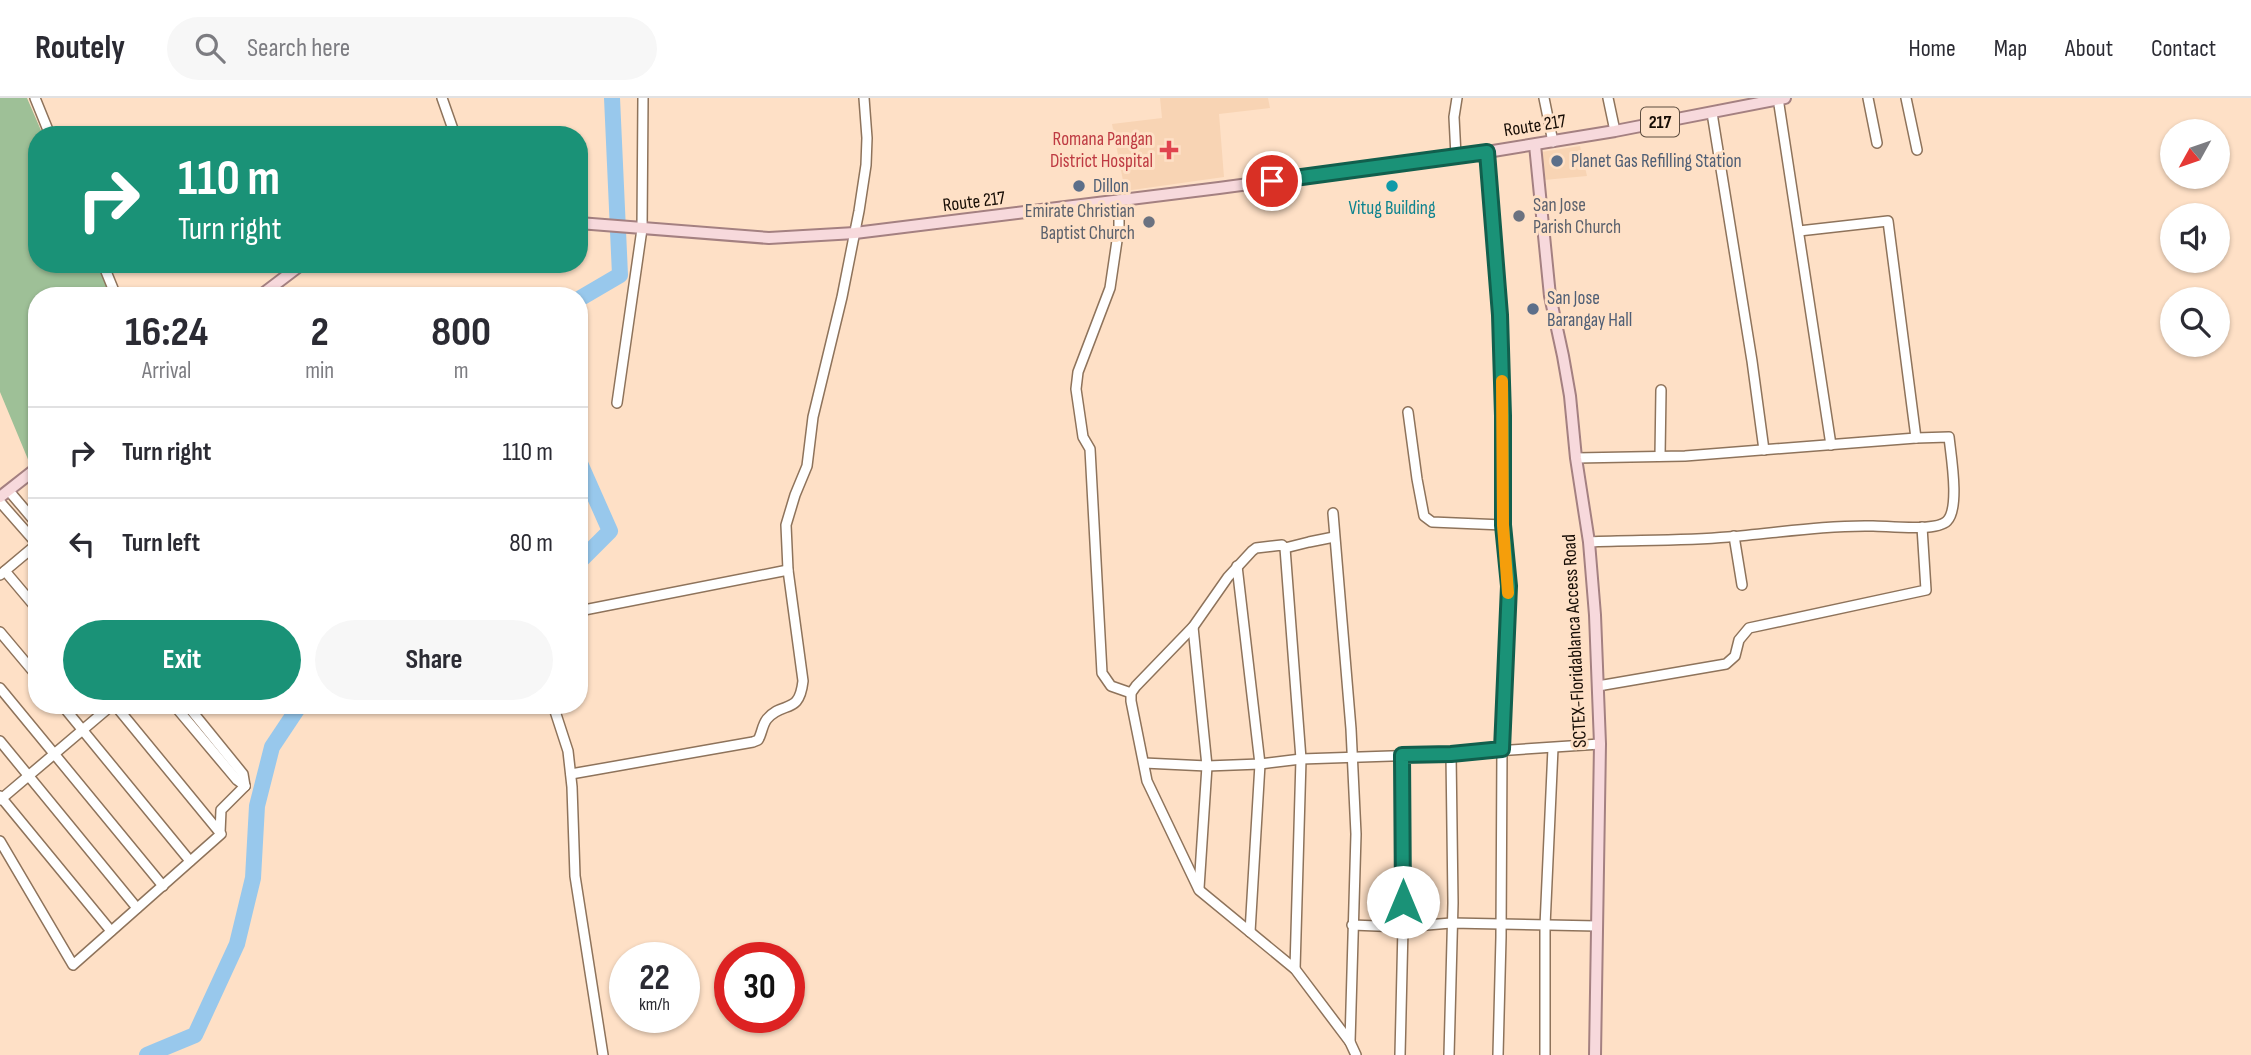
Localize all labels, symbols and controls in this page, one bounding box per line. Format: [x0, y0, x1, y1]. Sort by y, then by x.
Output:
search box [167, 17, 657, 80]
text: Routely [35, 28, 125, 68]
icon: search [191, 29, 229, 67]
text: Search here [247, 33, 350, 64]
text: Home [1908, 34, 1956, 63]
text: Map [1994, 34, 2027, 63]
text: About [2065, 34, 2113, 63]
text: Contact [2151, 34, 2216, 63]
road number: 217 [1641, 107, 1679, 136]
street label: Route 217 [1502, 110, 1568, 142]
north arrow [2160, 119, 2230, 189]
map controls [2160, 119, 2230, 357]
place label: Romana Pangan District Hospital [1050, 128, 1153, 173]
marker: Romana Pangan District Hospital [1159, 140, 1179, 160]
text: 110 m [178, 150, 280, 209]
place label: Planet Gas Refilling Station [1571, 150, 1742, 173]
pin [1242, 151, 1302, 211]
marker: Planet Gas Refilling Station [1549, 153, 1565, 169]
icon: right [63, 154, 154, 245]
icon: arrive [1253, 162, 1291, 200]
place label: Dillon [1093, 175, 1129, 198]
marker: Dillon [1071, 178, 1087, 194]
marker: Vitug Building [1384, 178, 1400, 194]
street label: Route 217 [941, 187, 1007, 217]
place label: San Jose Parish Church [1533, 194, 1621, 239]
place label: Vitug Building [1348, 197, 1436, 220]
place label: Emirate Christian Baptist Church [1025, 200, 1135, 245]
button: sound [2160, 203, 2230, 273]
marker: San Jose Parish Church [1511, 208, 1527, 224]
text: Turn right [178, 210, 282, 249]
marker: Emirate Christian Baptist Church [1141, 214, 1157, 230]
place label: San Jose Barangay Hall [1547, 287, 1632, 332]
button: search [2160, 287, 2230, 357]
marker: San Jose Barangay Hall [1525, 301, 1541, 317]
text: 16:24 [125, 307, 208, 358]
text: 2 [311, 307, 329, 358]
text: 800 [431, 307, 491, 358]
text: Arrival [142, 357, 191, 385]
text: min [305, 357, 334, 385]
text: m [454, 357, 468, 385]
icon: right [63, 434, 101, 472]
text: Turn right [122, 437, 211, 468]
text: 110 m [502, 437, 553, 468]
icon: left [63, 525, 101, 563]
text: Turn left [122, 528, 200, 559]
text: 80 m [509, 528, 553, 559]
street label: SCTEX-Floridablanca Access Road [1558, 534, 1592, 748]
button: Exit [63, 620, 301, 700]
button: Share [315, 620, 553, 700]
position arrow [1366, 865, 1440, 939]
speed limit sign: 30 [714, 942, 805, 1033]
text: 22 [639, 957, 670, 1000]
text: km/h [639, 994, 670, 1015]

